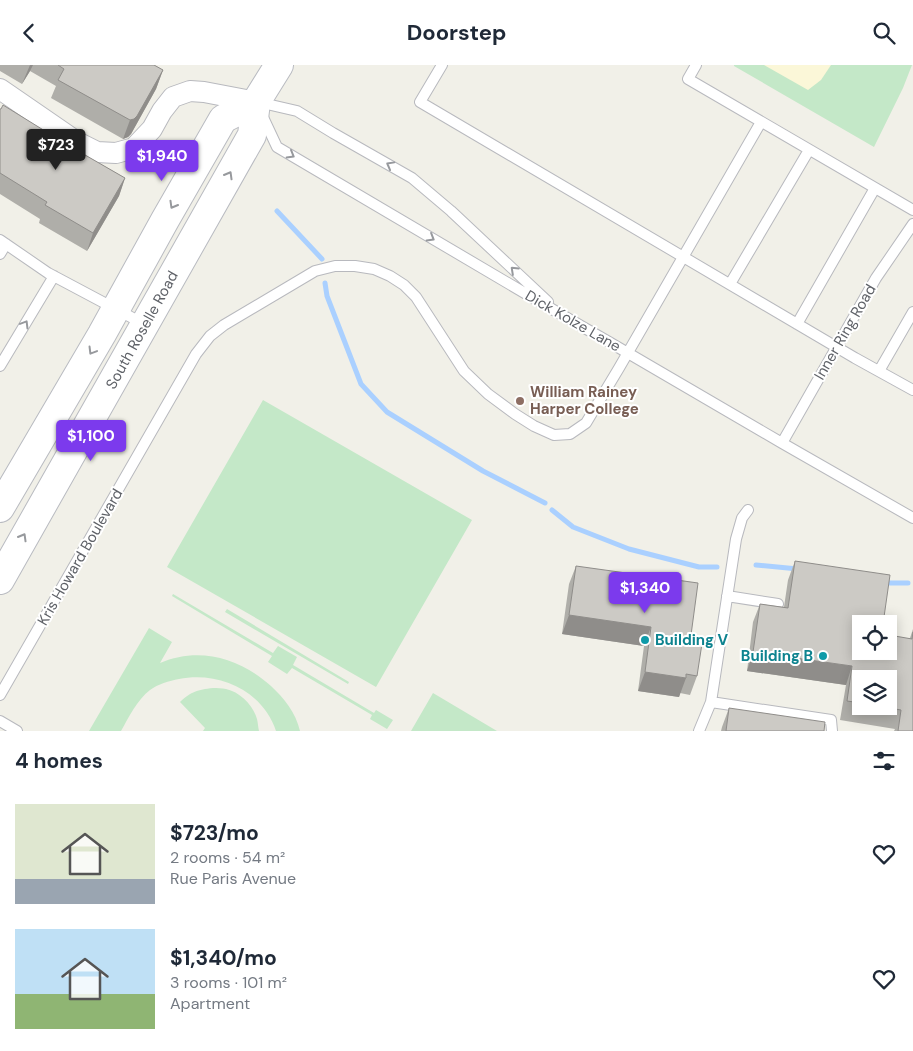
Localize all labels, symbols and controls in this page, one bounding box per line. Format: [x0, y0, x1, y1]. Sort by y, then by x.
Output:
text: Doorstep [407, 18, 506, 47]
icon: back [15, 19, 43, 47]
icon: search [870, 19, 898, 47]
pin: $723 [26, 129, 86, 171]
text: $723 [38, 134, 74, 155]
pin: $1,940 [121, 139, 203, 182]
text: $1,940 [136, 145, 188, 166]
one-way arrow [286, 149, 295, 159]
one-way arrow [386, 161, 395, 171]
one-way arrow [223, 171, 233, 180]
one-way arrow [170, 200, 180, 209]
one-way arrow [426, 231, 435, 241]
street label: South Roselle Road [101, 267, 183, 393]
one-way arrow [510, 267, 519, 276]
street label: Inner Ring Road [810, 281, 880, 383]
street label: Dick Kolze Lane [522, 286, 624, 356]
one-way arrow [19, 320, 29, 329]
one-way arrow [88, 346, 98, 355]
place label: William Rainey Harper College [530, 382, 639, 419]
marker: William Rainey Harper College [514, 395, 526, 407]
pin: $1,100 [50, 419, 132, 462]
text: $1,100 [67, 425, 115, 446]
street label: Kris Howard Boulevard [33, 485, 127, 629]
one-way arrow [17, 534, 27, 543]
pin: $1,340 [604, 571, 686, 614]
text: $1,340 [620, 577, 670, 598]
map controls [852, 615, 897, 715]
button: locate [852, 615, 897, 660]
place label: Building V [655, 630, 729, 650]
marker: Building V [639, 634, 651, 646]
place label: Building B [741, 646, 813, 666]
marker: Building B [817, 650, 829, 662]
button: layers [852, 670, 897, 715]
text: 4 homes [15, 747, 103, 775]
icon: filters [870, 747, 898, 775]
text: $723/mo [170, 819, 259, 847]
icon: home [55, 824, 115, 884]
icon: heart [870, 840, 898, 868]
text: 2 rooms · 54 m² [170, 847, 285, 868]
text: Rue Paris Avenue [170, 868, 296, 889]
text: $1,340/mo [170, 944, 277, 972]
icon: home [55, 949, 115, 1009]
icon: heart [870, 965, 898, 993]
text: 3 rooms · 101 m² [170, 972, 287, 993]
text: Apartment [170, 993, 250, 1014]

